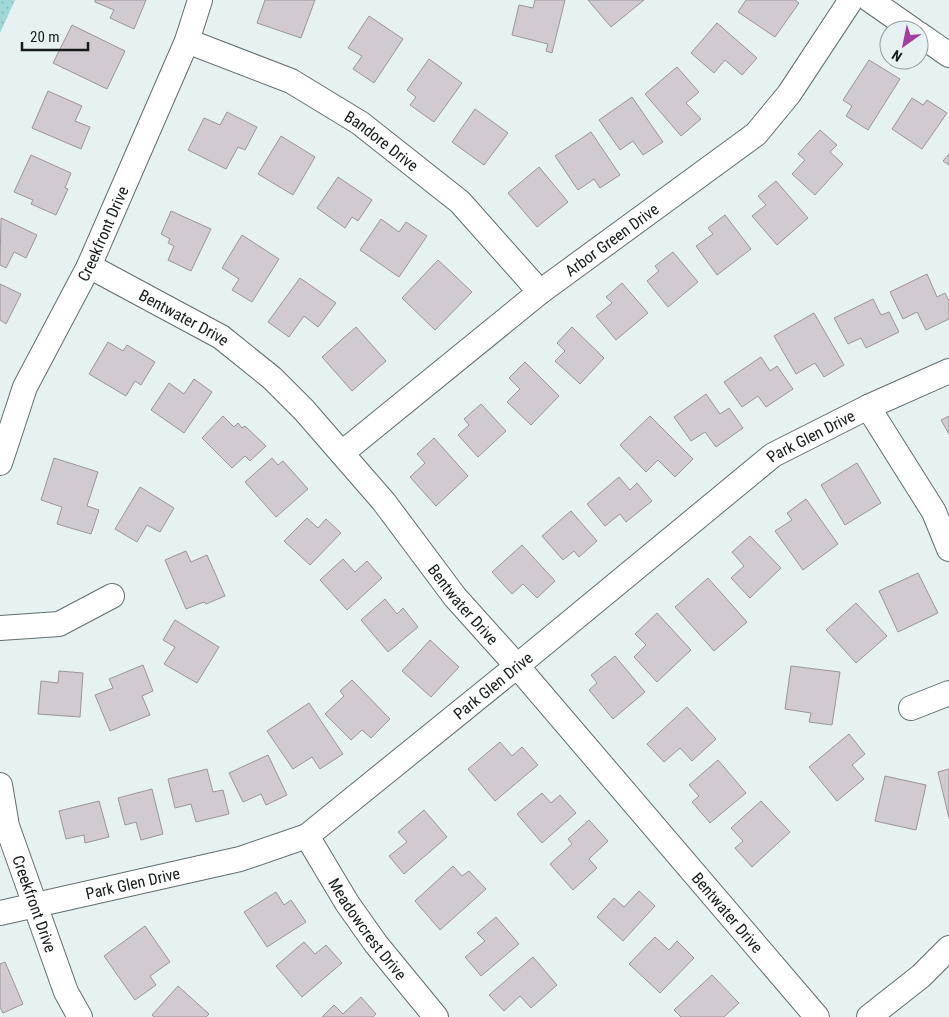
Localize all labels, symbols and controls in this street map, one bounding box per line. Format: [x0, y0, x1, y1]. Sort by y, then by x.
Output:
scale bar [22, 20, 89, 52]
north arrow [879, 20, 929, 70]
text: 20 m [30, 28, 60, 46]
text: N [889, 47, 905, 65]
street label: Bandore Drive [341, 106, 422, 175]
street label: Creekfront Drive [73, 183, 132, 284]
street label: Arbor Green Drive [561, 199, 662, 280]
street label: Bentwater Drive [136, 285, 233, 349]
street label: Park Glen Drive [762, 406, 858, 466]
street label: Bentwater Drive [424, 560, 503, 648]
street label: Park Glen Drive [450, 648, 536, 723]
street label: Creekfront Drive [9, 852, 61, 955]
street label: Park Glen Drive [84, 863, 182, 903]
street label: Bentwater Drive [688, 868, 767, 956]
street label: Meadowcrest Drive [325, 875, 411, 983]

